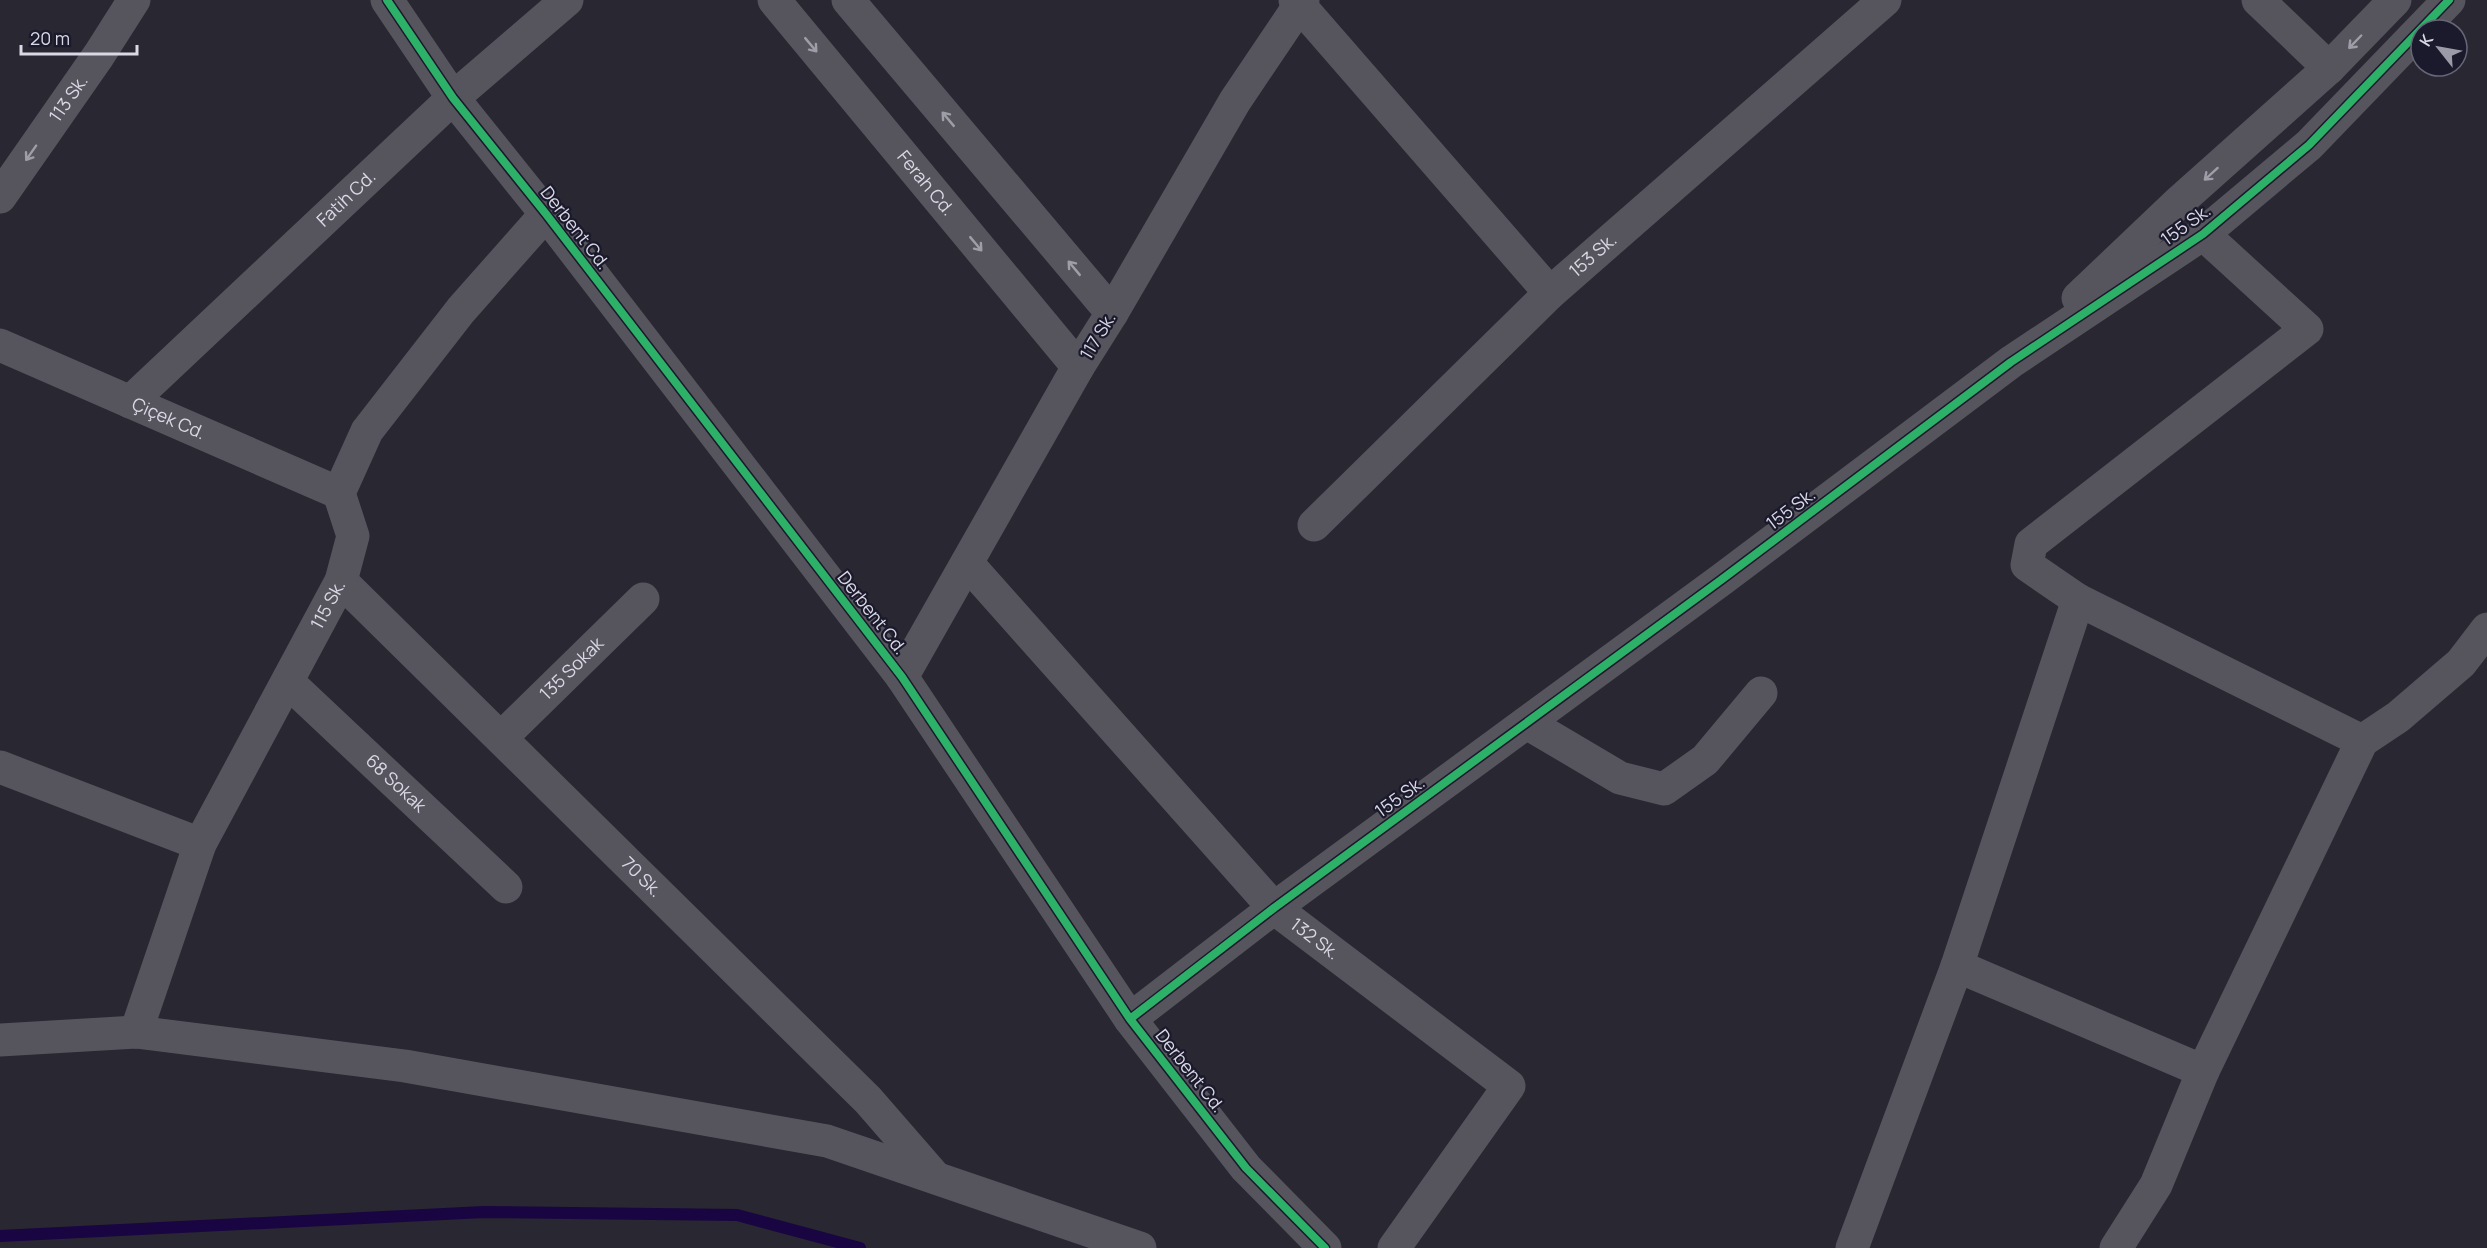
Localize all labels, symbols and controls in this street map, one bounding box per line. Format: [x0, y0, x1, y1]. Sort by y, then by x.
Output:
scale bar [21, 18, 136, 56]
north arrow [2409, 18, 2469, 78]
text: 20 m [30, 26, 70, 50]
text: K [2414, 30, 2439, 50]
one-way arrow [2348, 34, 2362, 49]
one-way arrow [805, 37, 818, 53]
street label: 113 Sk. [43, 70, 93, 126]
one-way arrow [941, 112, 955, 127]
one-way arrow [25, 144, 37, 160]
street label: Ferah Cd. [892, 145, 961, 220]
street label: Fatih Cd. [311, 164, 380, 231]
one-way arrow [2204, 167, 2219, 181]
street label: Derbent Cd. [536, 181, 616, 274]
street label: 155 Sk. [2156, 198, 2215, 250]
street label: 153 Sk. [1563, 227, 1621, 282]
one-way arrow [969, 236, 983, 251]
one-way arrow [1067, 261, 1081, 276]
street label: 117 Sk. [1074, 307, 1121, 364]
street label: Çiçek Cd. [128, 391, 210, 444]
street label: 155 Sk. [1761, 482, 1820, 535]
street label: Derbent Cd. [833, 566, 913, 659]
street label: 115 Sk. [304, 575, 350, 633]
street label: 135 Sokak [534, 631, 609, 705]
street label: 68 Sokak [361, 748, 433, 818]
street label: 155 Sk. [1370, 770, 1429, 822]
street label: 70 Sk. [617, 851, 668, 902]
street label: 132 Sk. [1286, 912, 1345, 964]
street label: Derbent Cd. [1151, 1024, 1231, 1117]

